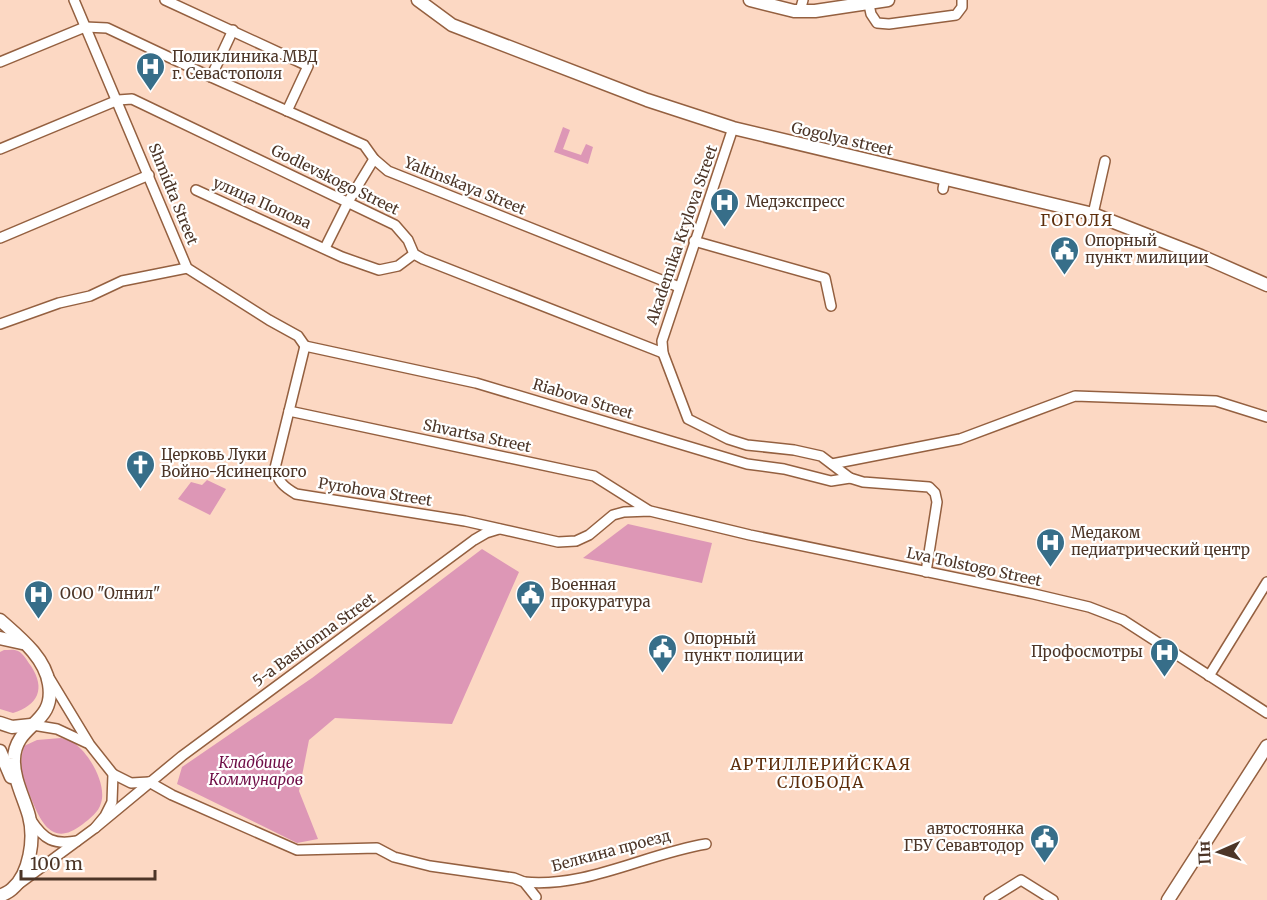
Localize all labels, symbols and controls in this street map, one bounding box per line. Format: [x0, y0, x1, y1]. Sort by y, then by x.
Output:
place label: Поликлиника МВД г. Севастополя [172, 47, 318, 83]
hospital icon: Поликлиника МВД г. Севастополя [135, 50, 167, 92]
street label: Gogolya street [789, 118, 895, 159]
street label: Shmidta Street [144, 140, 203, 248]
street label: Godlevskogo Street [268, 140, 402, 219]
street label: Akademika Krylova Street [642, 143, 721, 328]
street label: Yaltinskaya Street [401, 152, 529, 219]
street label: улица Попова [210, 172, 314, 233]
hospital icon: Медэкспресс [709, 186, 741, 228]
place label: Медэкспресс [746, 192, 845, 211]
district label: ГОГОЛЯ [1040, 210, 1114, 230]
place label: Опорный пункт милиции [1085, 231, 1209, 267]
public building icon: Опорный пункт милиции [1048, 234, 1080, 276]
street label: Riabova Street [531, 374, 636, 423]
street label: Shvartsa Street [421, 415, 533, 456]
place label: Церковь Луки Войно-Ясинецкого [161, 445, 307, 481]
church icon: Церковь Луки Войно-Ясинецкого [124, 448, 156, 490]
street label: Pyrohova Street [317, 473, 434, 510]
place label: Медаком педиатрический центр [1071, 523, 1250, 559]
hospital icon: Медаком педиатрический центр [1034, 526, 1066, 568]
street label: Lva Tolstogo Street [905, 543, 1044, 590]
place label: Военная прокуратура [551, 575, 651, 611]
hospital icon: ООО "Олнил" [23, 578, 55, 620]
public building icon: Военная прокуратура [514, 578, 546, 620]
place label: ООО "Олнил" [60, 584, 160, 603]
street label: 5-a Bastionna Street [249, 589, 379, 691]
place label: Опорный пункт полиции [684, 629, 804, 665]
public building icon: Опорный пункт полиции [647, 632, 679, 674]
hospital icon: Профосмотры [1148, 636, 1180, 678]
place label: Профосмотры [1031, 642, 1143, 661]
park label: Кладбище Коммунаров [209, 753, 303, 789]
district label: АРТИЛЛЕРИЙСКАЯ СЛОБОДА [729, 754, 912, 792]
place label: автостоянка ГБУ Севавтодор [903, 819, 1024, 855]
public building icon: автостоянка ГБУ Севавтодор [1029, 822, 1061, 864]
north arrow [1189, 822, 1249, 882]
street label: Белкина проезд [549, 825, 673, 876]
text: Пн [1193, 840, 1215, 865]
scale bar [21, 843, 154, 881]
text: 100 m [30, 852, 83, 875]

